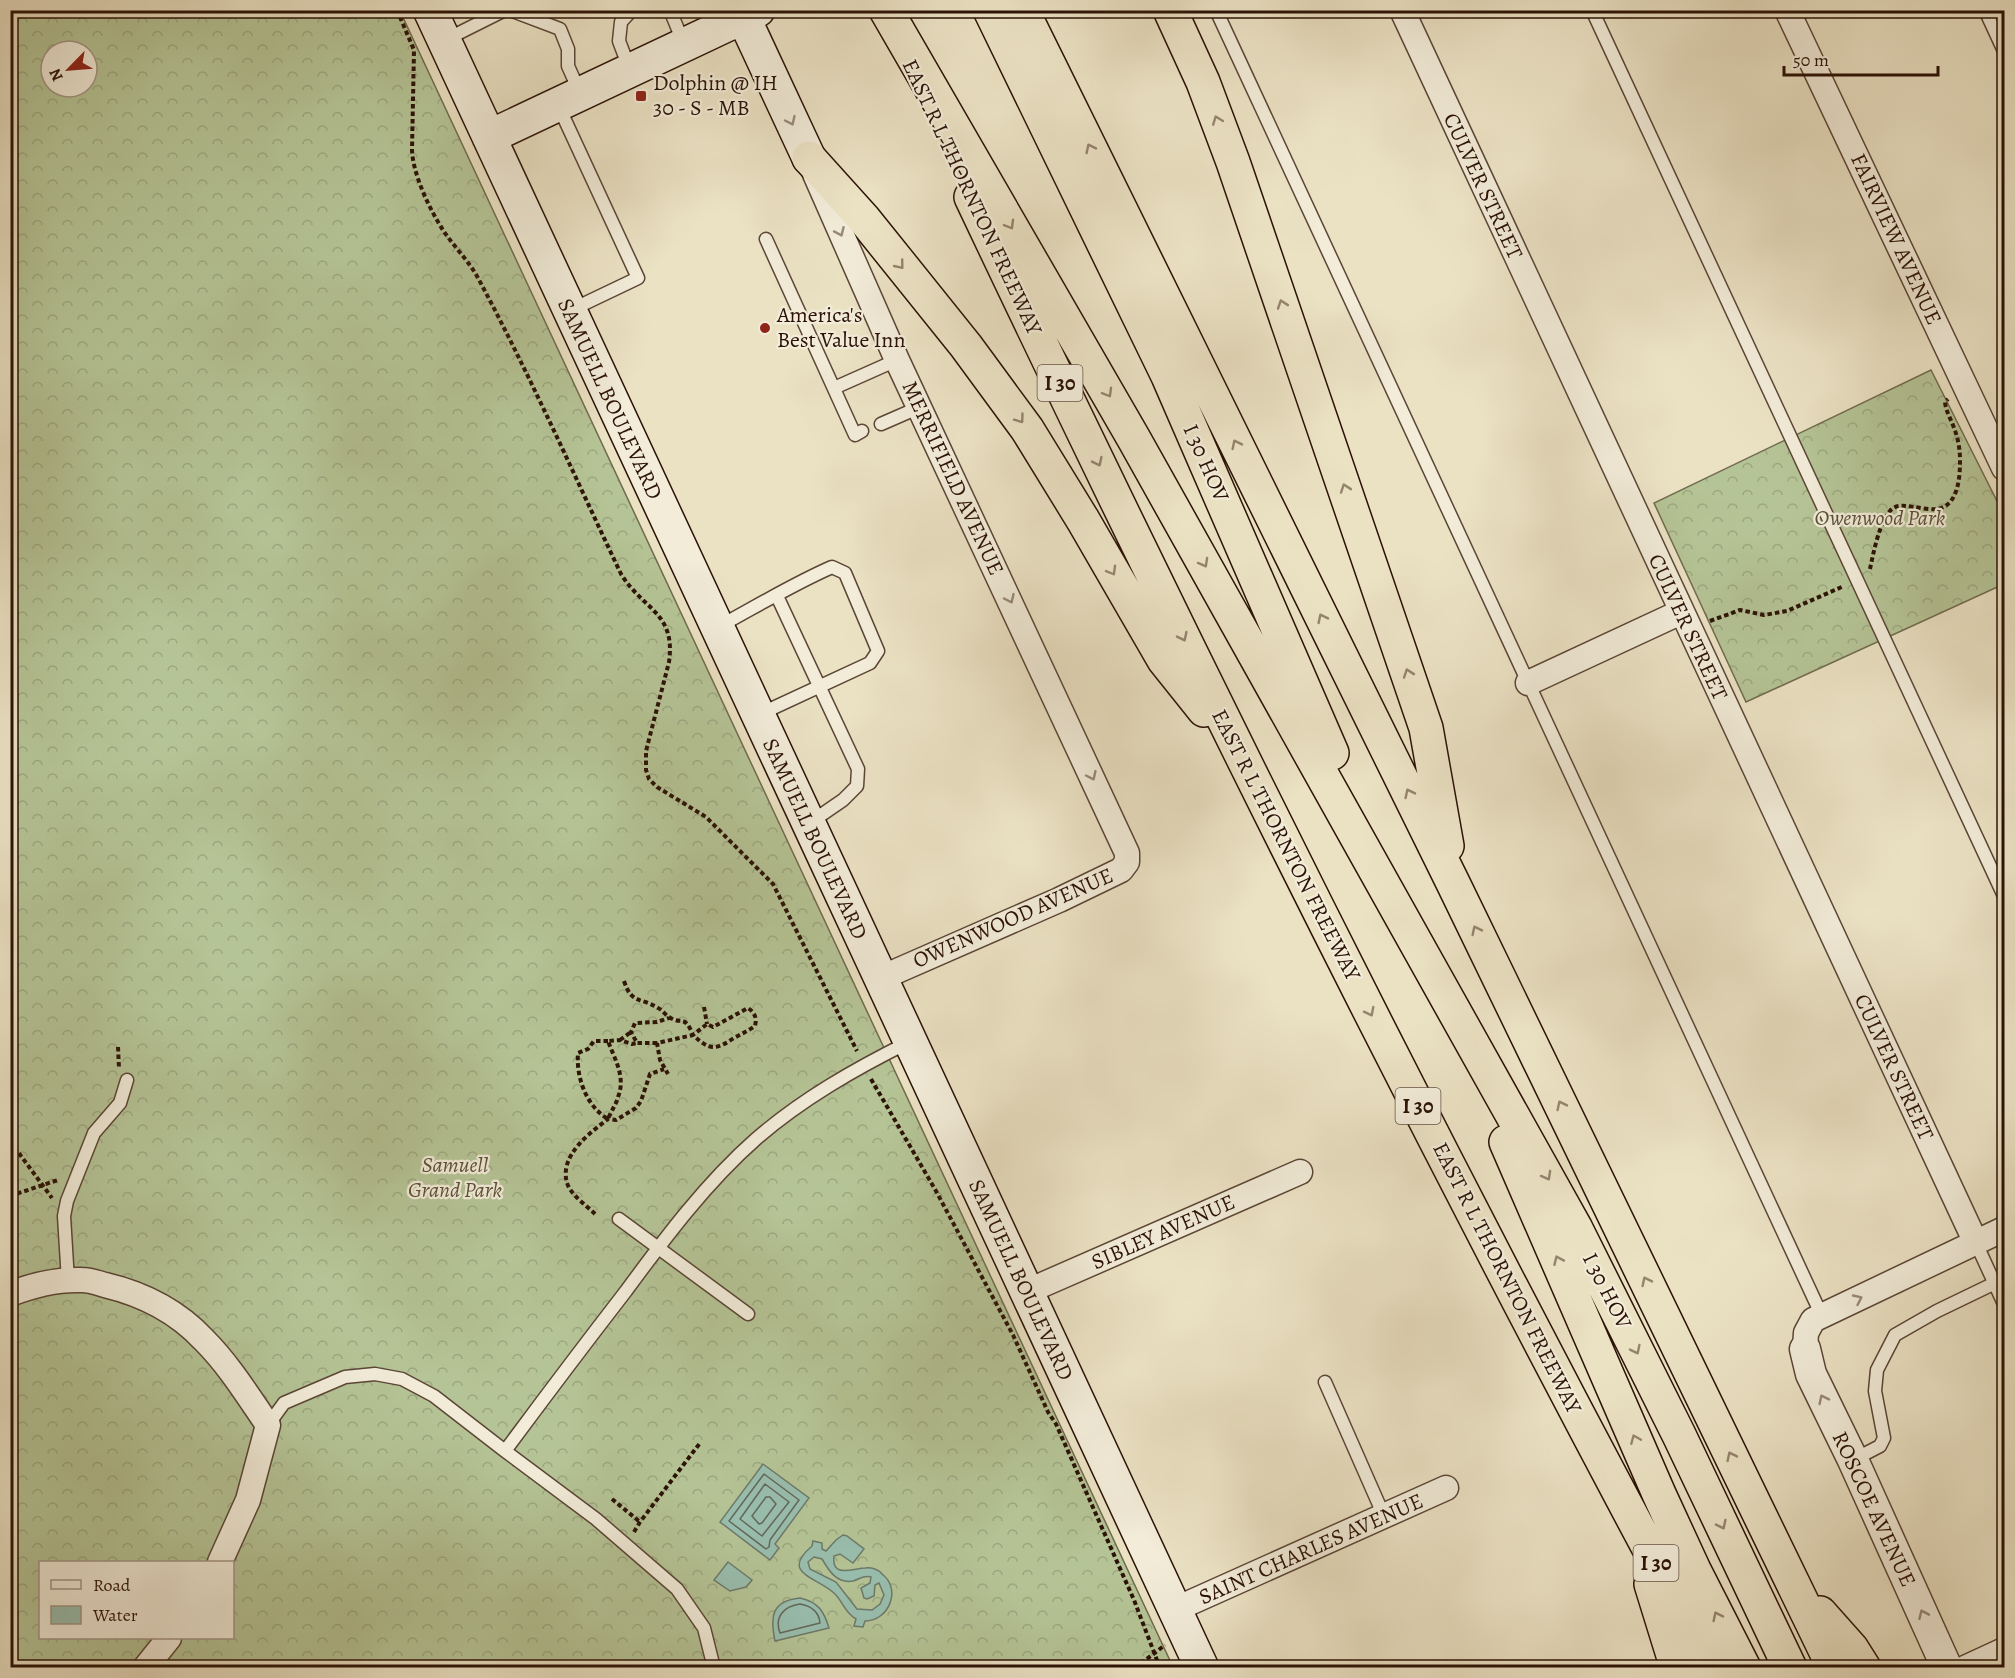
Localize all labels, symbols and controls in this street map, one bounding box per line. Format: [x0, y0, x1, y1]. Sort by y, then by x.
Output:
north arrow [39, 39, 99, 99]
scale bar [1784, 39, 1938, 77]
text: 50 m [1793, 48, 1829, 72]
street label: EAST R L THORNTON FREEWAY [895, 54, 1050, 341]
text: N [44, 65, 69, 85]
place label: Dolphin @ IH 30 - S - MB [653, 68, 778, 123]
marker: Dolphin @ IH 30 - S - MB [634, 89, 648, 103]
street label: CULVER STREET [1436, 108, 1530, 264]
one-way arrow [783, 114, 795, 125]
one-way arrow [1212, 115, 1225, 126]
one-way arrow [1085, 144, 1097, 155]
street label: FAIRVIEW AVENUE [1843, 148, 1949, 330]
one-way arrow [1003, 219, 1014, 229]
one-way arrow [833, 225, 845, 236]
one-way arrow [893, 258, 904, 269]
street label: SAMUELL BOULEVARD [550, 294, 670, 504]
one-way arrow [1276, 299, 1289, 310]
place label: America's Best Value Inn [776, 300, 905, 355]
marker: America's Best Value Inn [758, 321, 772, 335]
road number: I 30 [1038, 365, 1082, 401]
street label: MERRIFIELD AVENUE [895, 376, 1011, 580]
one-way arrow [1101, 387, 1112, 397]
one-way arrow [1013, 413, 1024, 424]
street label: I 30 HOV [1176, 419, 1237, 507]
one-way arrow [1232, 439, 1243, 450]
one-way arrow [1090, 455, 1102, 466]
one-way arrow [1339, 483, 1352, 494]
park label: Owenwood Park [1815, 503, 1946, 533]
street label: CULVER STREET [1641, 549, 1735, 705]
one-way arrow [1197, 557, 1208, 567]
one-way arrow [1105, 564, 1116, 575]
one-way arrow [1002, 593, 1014, 604]
one-way arrow [1318, 614, 1330, 625]
one-way arrow [1175, 631, 1187, 642]
one-way arrow [1402, 668, 1415, 679]
street label: EAST R L THORNTON FREEWAY [1204, 704, 1368, 987]
street label: SAMUELL BOULEVARD [755, 734, 875, 944]
one-way arrow [1085, 769, 1097, 780]
one-way arrow [1404, 789, 1416, 800]
street label: OWENWOOD AVENUE [908, 860, 1118, 976]
one-way arrow [1471, 925, 1483, 936]
street label: CULVER STREET [1847, 989, 1941, 1145]
one-way arrow [1363, 1005, 1375, 1016]
road number: I 30 [1396, 1088, 1440, 1124]
one-way arrow [1556, 1101, 1568, 1112]
street label: EAST R L THORNTON FREEWAY [1425, 1137, 1589, 1420]
park label: Samuell Grand Park [408, 1150, 502, 1205]
one-way arrow [1540, 1170, 1551, 1181]
street label: SAMUELL BOULEVARD [961, 1175, 1081, 1385]
street label: SIBLEY AVENUE [1086, 1187, 1240, 1277]
street label: I 30 HOV [1575, 1248, 1639, 1335]
one-way arrow [1553, 1255, 1565, 1266]
one-way arrow [1641, 1276, 1653, 1287]
one-way arrow [1851, 1294, 1862, 1306]
one-way arrow [1629, 1343, 1641, 1354]
one-way arrow [1819, 1395, 1830, 1405]
street label: ROSCOE AVENUE [1825, 1426, 1923, 1592]
one-way arrow [1630, 1434, 1642, 1445]
one-way arrow [1727, 1452, 1738, 1463]
street label: SAINT CHARLES AVENUE [1194, 1486, 1428, 1612]
one-way arrow [1714, 1518, 1726, 1529]
road number: I 30 [1634, 1545, 1678, 1581]
legend [39, 1561, 234, 1639]
text: Road [93, 1573, 131, 1597]
text: Water [92, 1603, 138, 1627]
one-way arrow [1918, 1610, 1930, 1621]
one-way arrow [1712, 1611, 1724, 1622]

